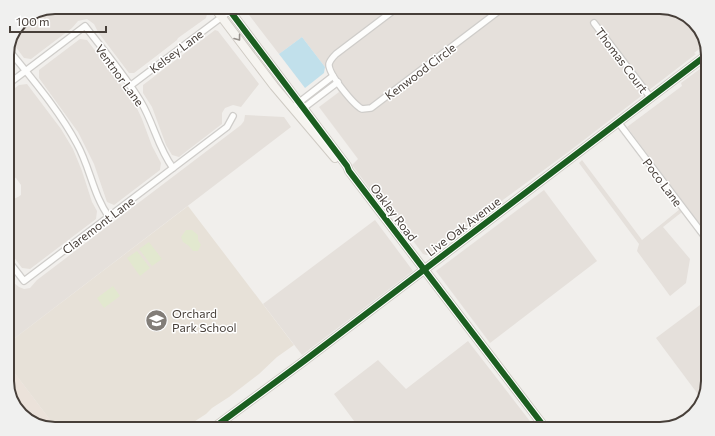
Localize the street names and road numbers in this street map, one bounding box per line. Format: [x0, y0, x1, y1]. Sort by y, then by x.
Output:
street label: Thomas Court [593, 25, 651, 95]
street label: Kelsey Lane [146, 26, 206, 76]
street label: Kenwood Circle [382, 40, 458, 102]
street label: Ventnor Lane [93, 41, 147, 109]
street label: Poco Lane [640, 155, 686, 209]
street label: Oakley Road [368, 180, 420, 244]
street label: Claremont Lane [59, 193, 137, 257]
street label: Live Oak Avenue [423, 194, 503, 258]

